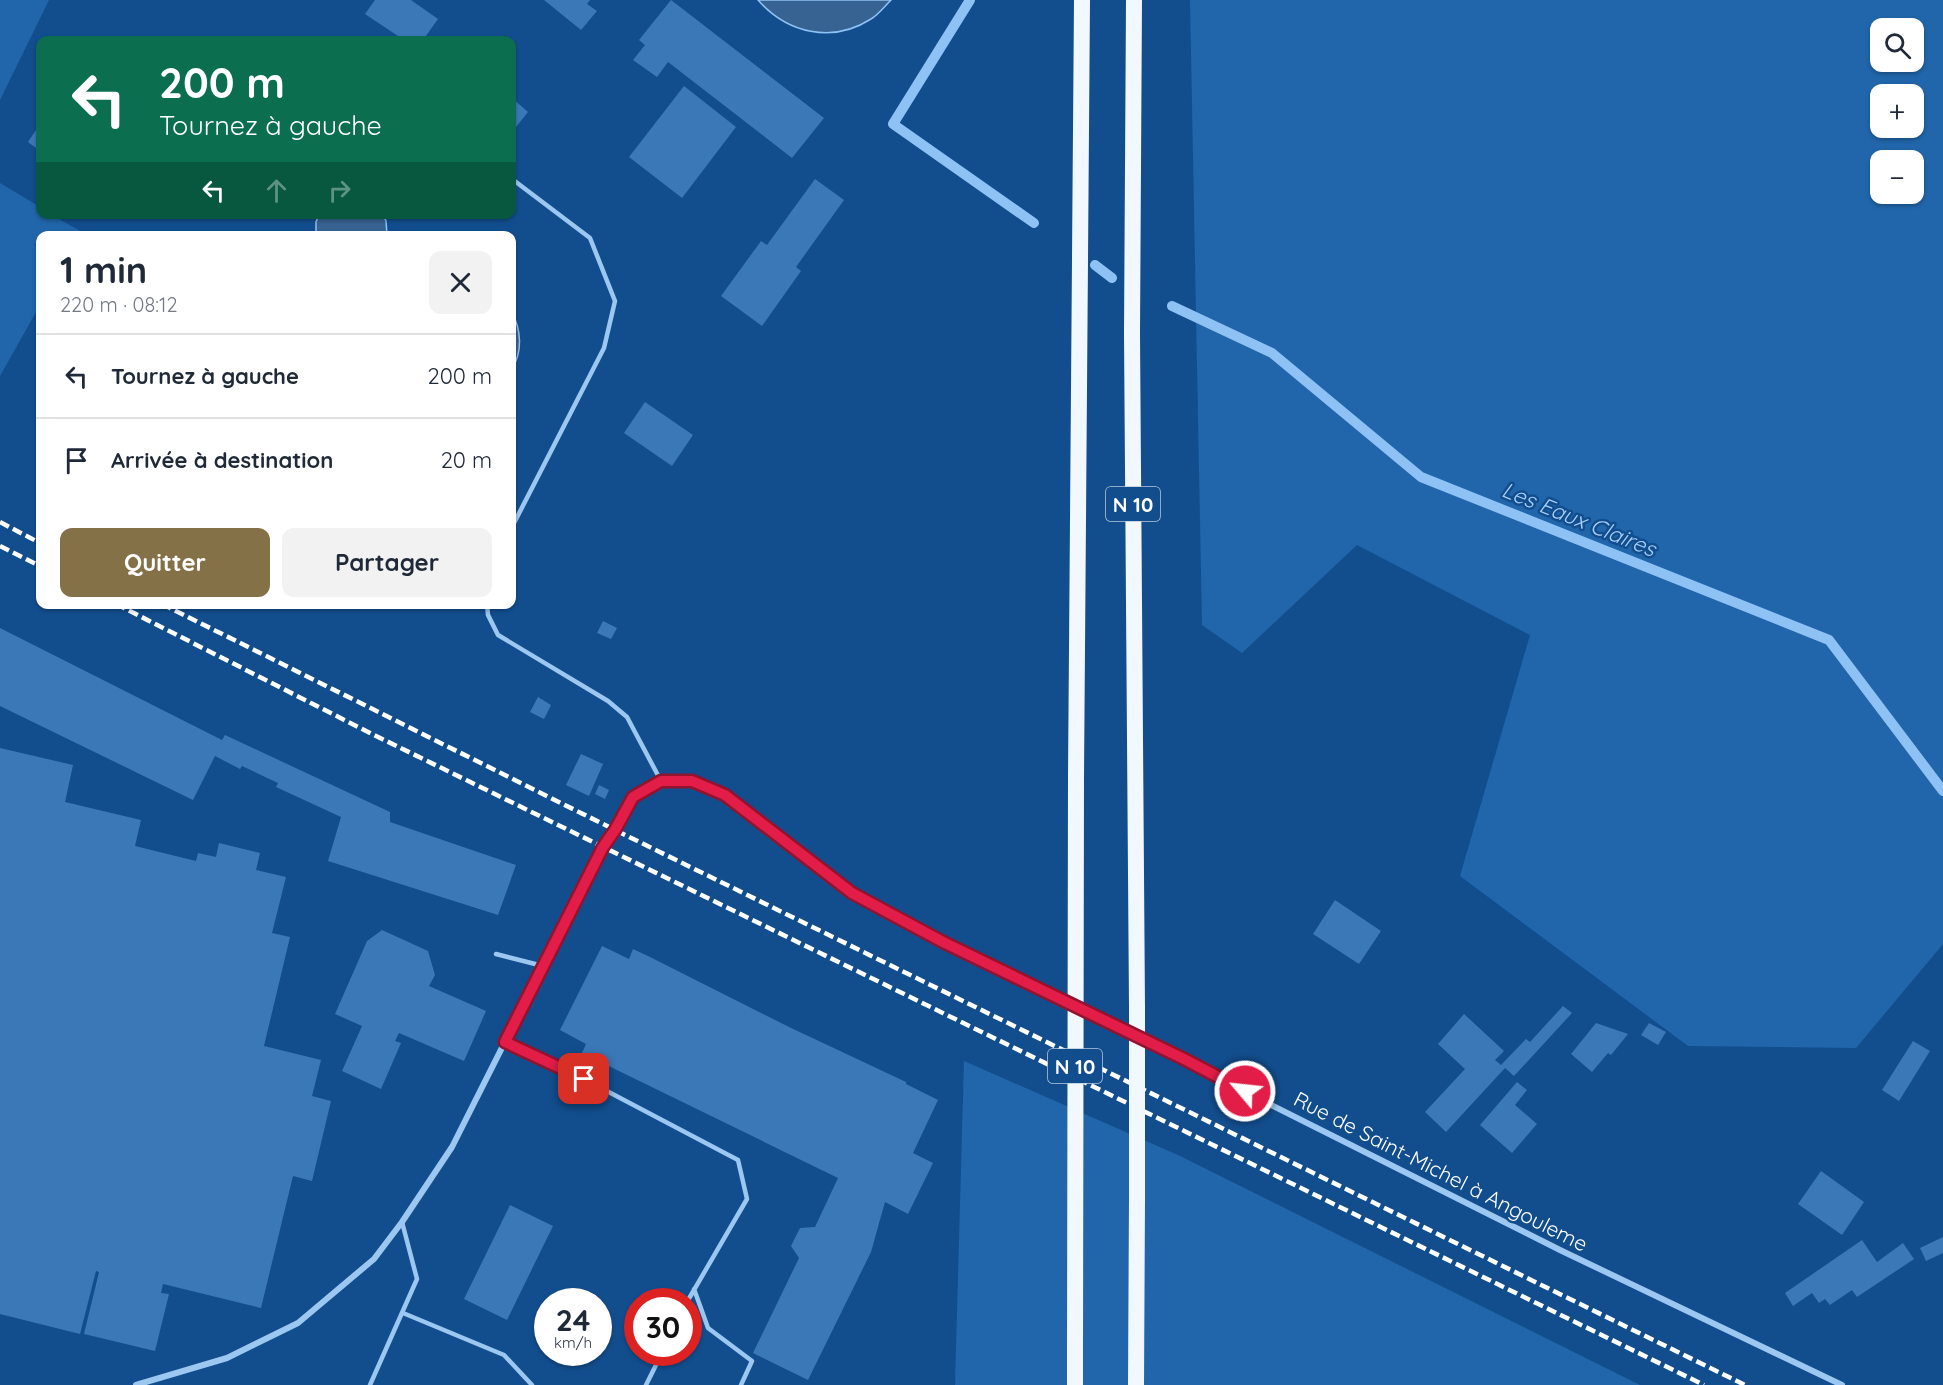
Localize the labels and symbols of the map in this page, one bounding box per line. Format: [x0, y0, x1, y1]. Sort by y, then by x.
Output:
water label: Les Eaux Claires [1498, 475, 1662, 563]
road number: N 10 [1106, 487, 1160, 521]
road number: N 10 [1048, 1049, 1102, 1083]
pin [558, 1053, 609, 1104]
position arrow [1213, 1059, 1277, 1123]
street label: Rue de Saint-Michel à Angouleme [1290, 1085, 1592, 1257]
speed limit sign: 30 [624, 1288, 702, 1366]

